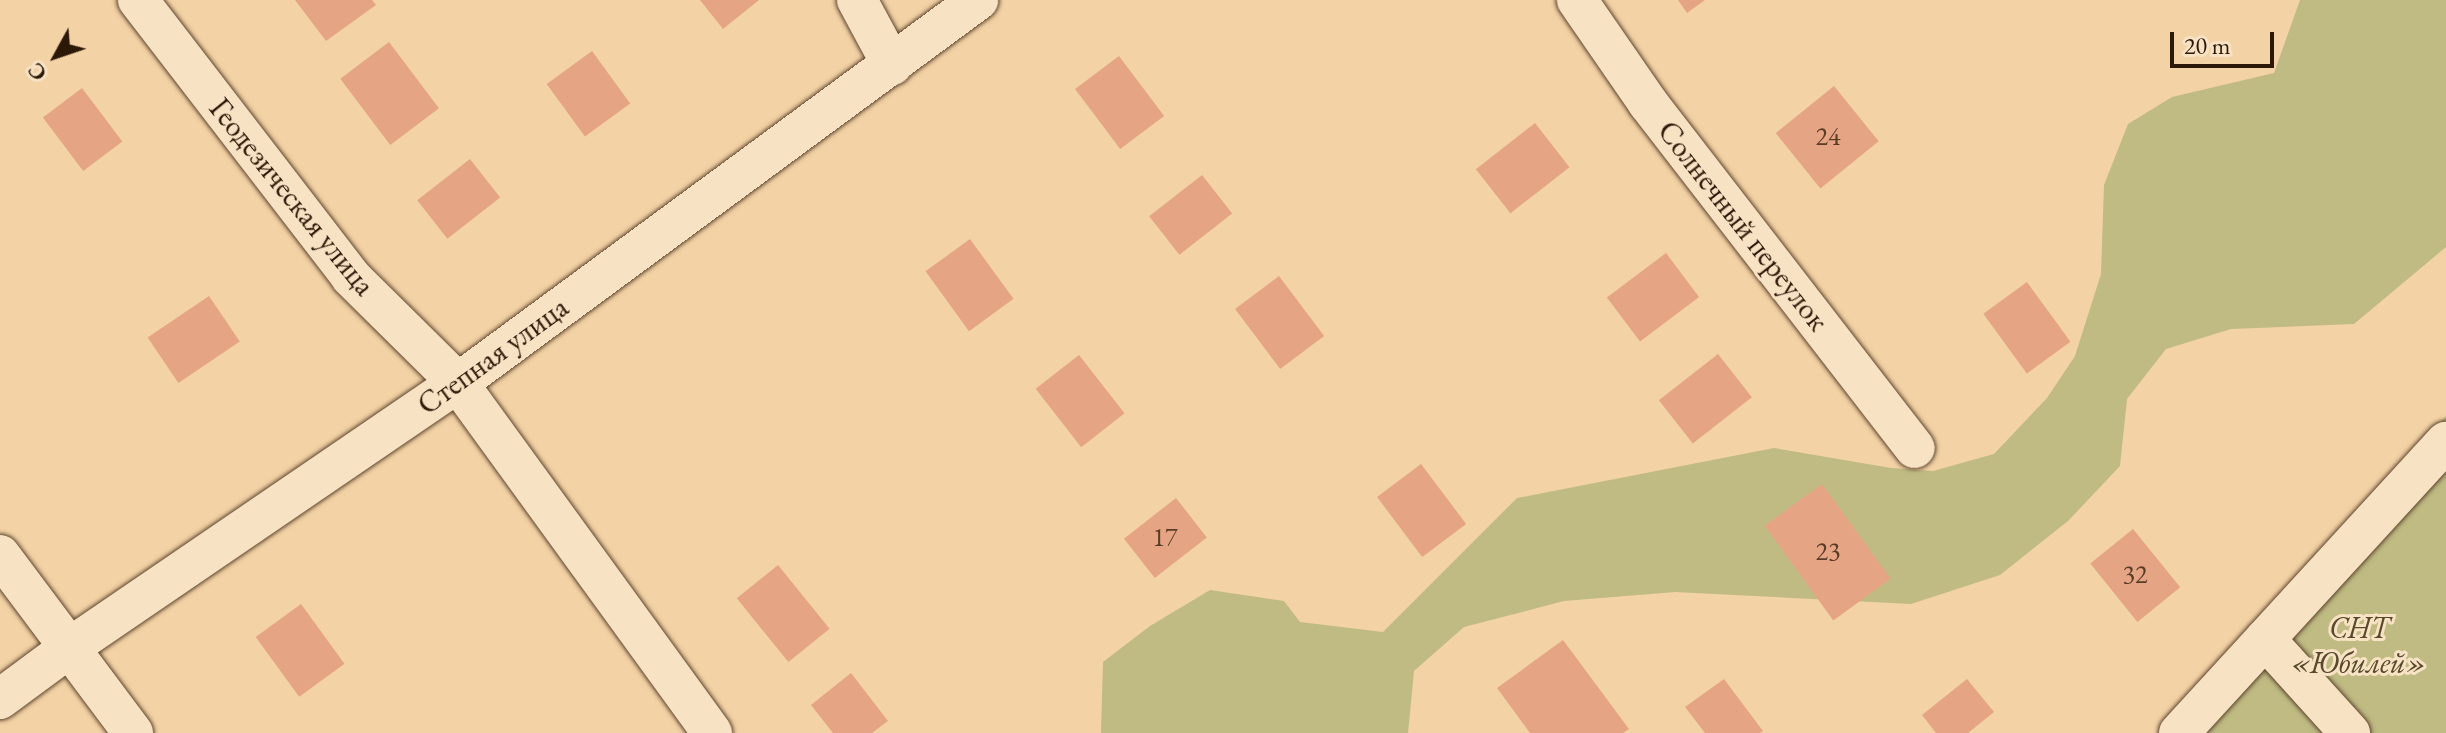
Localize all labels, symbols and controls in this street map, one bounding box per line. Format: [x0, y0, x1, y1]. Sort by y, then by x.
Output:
north arrow [16, 16, 96, 96]
scale bar [2174, 16, 2278, 66]
text: 20 m [2184, 30, 2231, 61]
text: С [21, 56, 53, 87]
street label: Геодезическая улица [202, 91, 382, 303]
street label: Солнечный переулок [1650, 114, 1836, 338]
house number: 24 [1816, 121, 1840, 153]
street label: Степная улица [411, 289, 575, 423]
house number: 17 [1153, 522, 1177, 554]
house number: 23 [1816, 536, 1840, 568]
house number: 32 [2123, 559, 2147, 591]
park label: СНТ «Юбилей» [2292, 610, 2426, 680]

